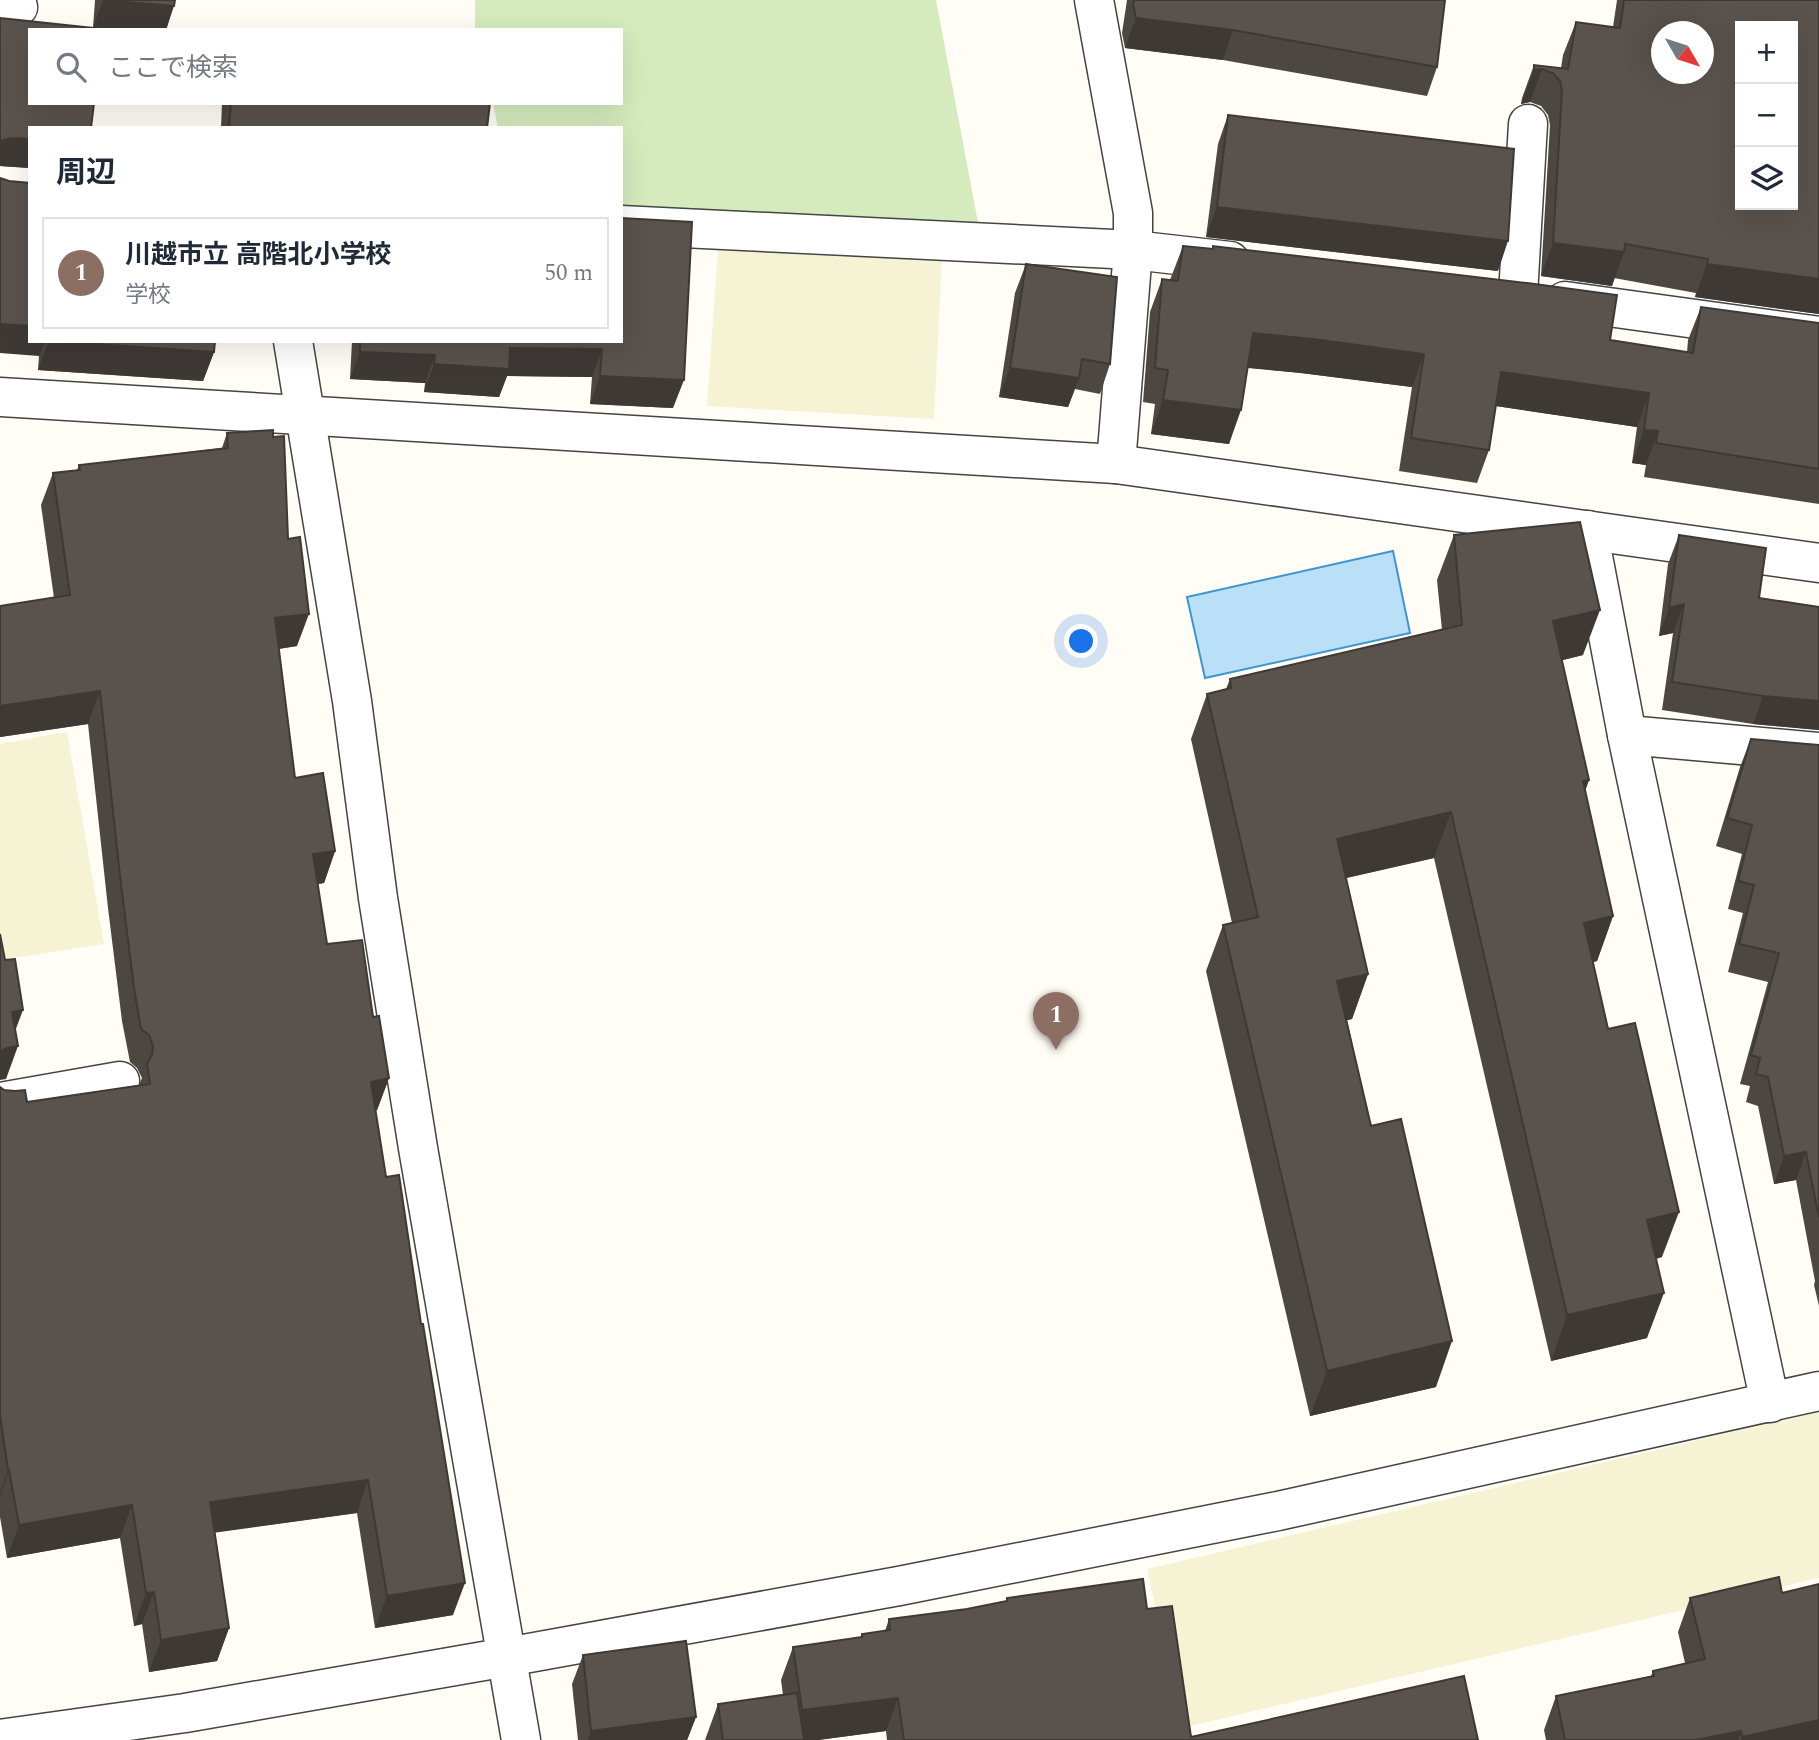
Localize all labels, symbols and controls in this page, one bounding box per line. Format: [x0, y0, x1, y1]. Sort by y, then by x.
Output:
north arrow [1651, 21, 1714, 84]
map controls [1735, 21, 1798, 210]
button: + [1735, 21, 1798, 84]
search box [28, 28, 623, 105]
icon: search [52, 48, 90, 86]
text: ここで検索 [108, 48, 238, 88]
button: − [1735, 84, 1798, 147]
button: layers [1735, 147, 1798, 210]
text: 周辺 [56, 150, 116, 196]
text: 川越市立 高階北小学校 [125, 235, 392, 275]
text: 1 [75, 256, 87, 291]
text: 50 m [544, 256, 593, 291]
text: 学校 [125, 278, 171, 313]
your location [1064, 624, 1098, 658]
pin: 1 [1033, 992, 1079, 1050]

